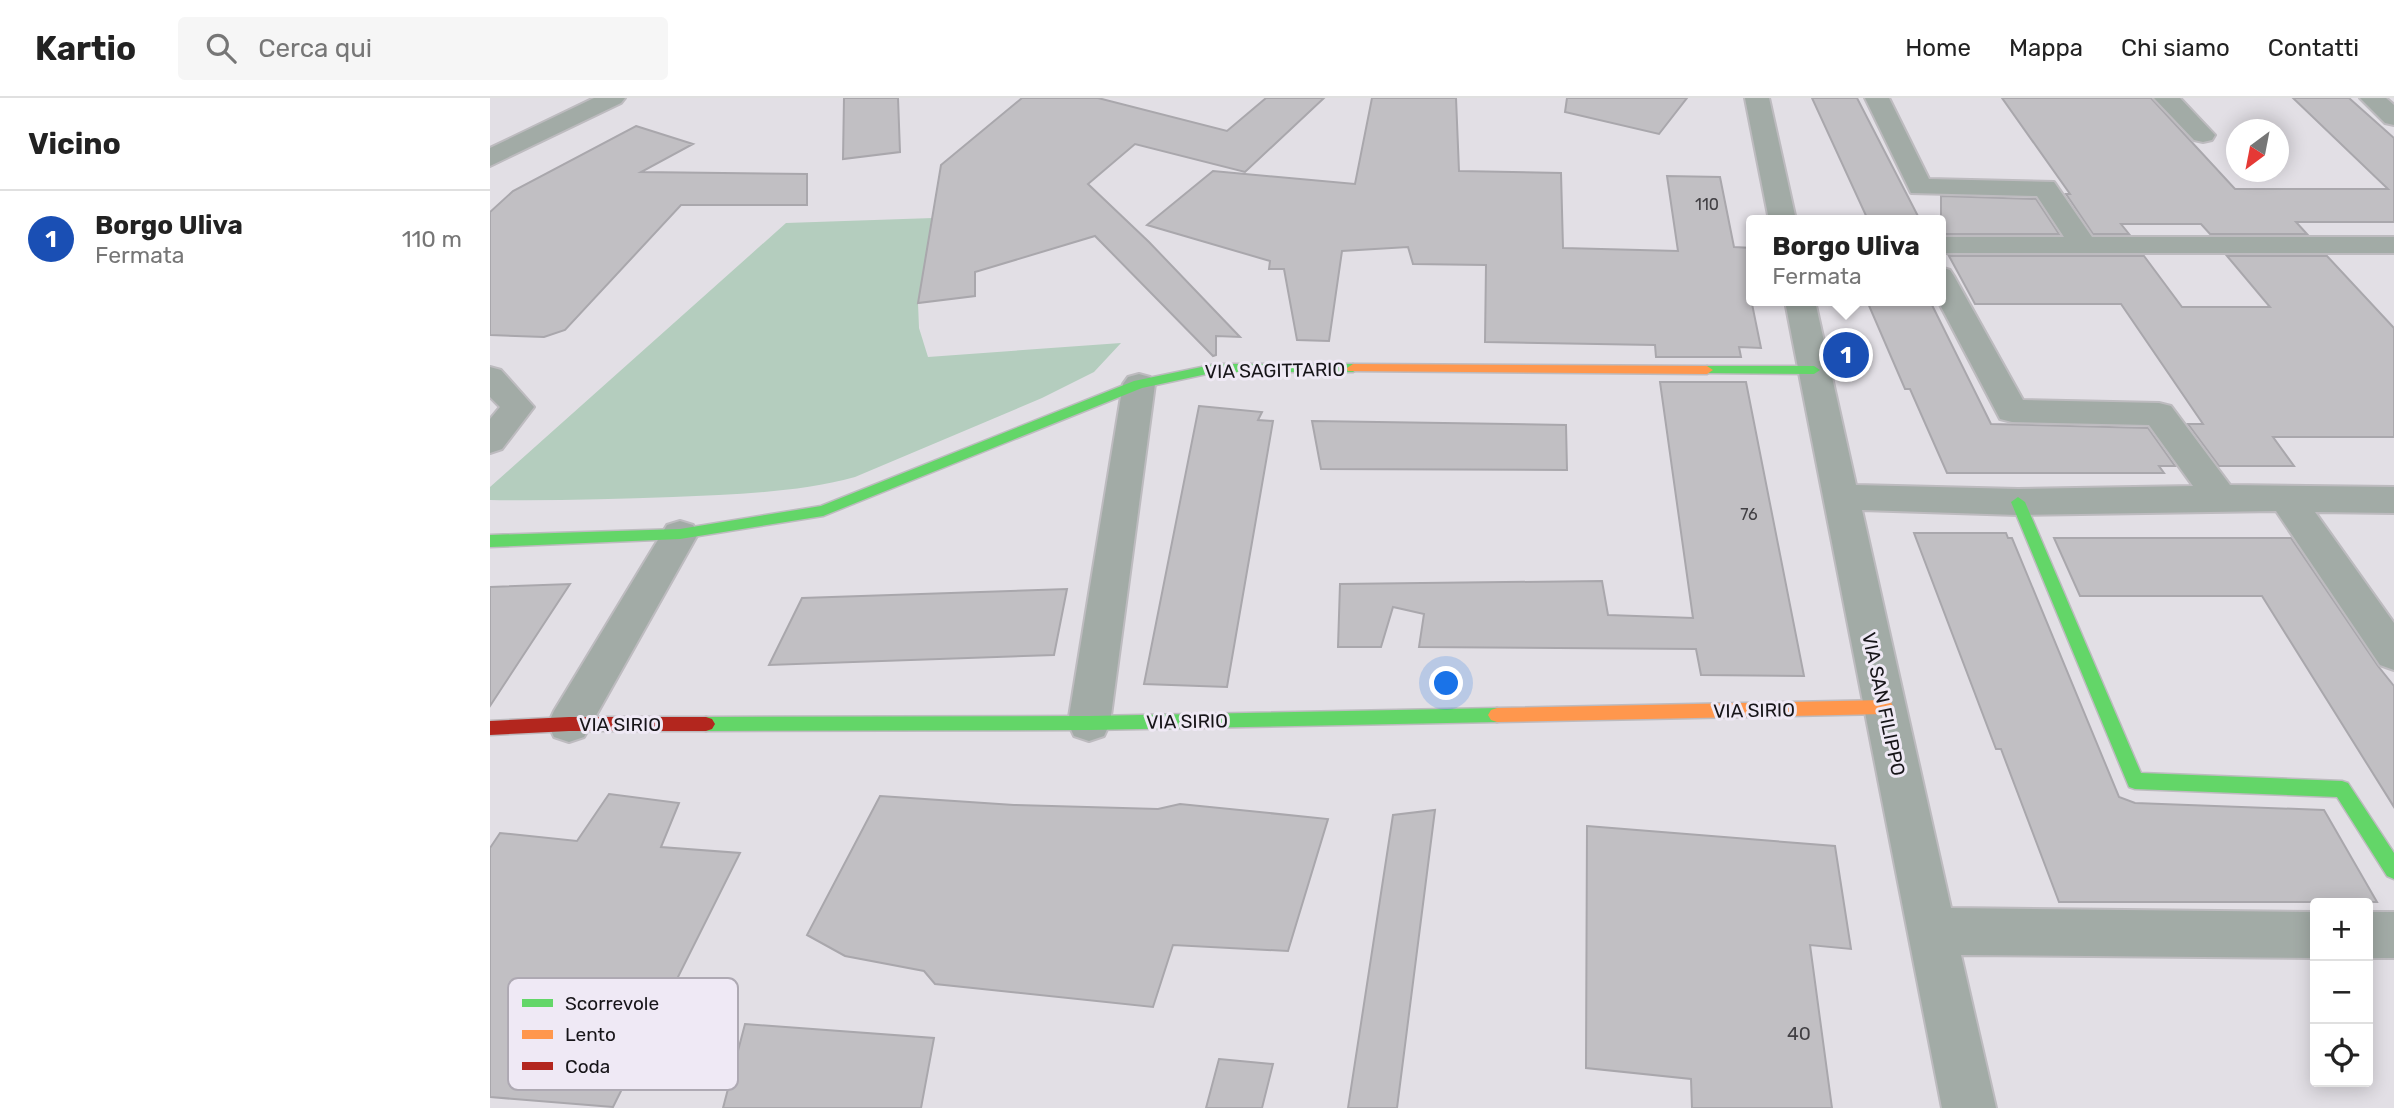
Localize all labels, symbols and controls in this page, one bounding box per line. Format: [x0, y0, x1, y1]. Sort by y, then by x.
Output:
search box [178, 17, 668, 80]
text: Kartio [35, 29, 136, 68]
icon: search [202, 29, 240, 67]
text: Cerca qui [258, 33, 372, 64]
text: Home [1905, 34, 1971, 62]
text: Mappa [2009, 34, 2083, 62]
text: Chi siamo [2121, 34, 2230, 62]
text: Contatti [2268, 34, 2359, 62]
north arrow [2226, 119, 2289, 182]
text: Vicino [28, 126, 121, 162]
house number: 110 [1695, 195, 1719, 214]
text: Borgo Uliva [95, 210, 243, 241]
popup [1746, 215, 1946, 306]
text: 1 [45, 225, 57, 253]
text: 110 m [402, 225, 462, 253]
text: Borgo Uliva [1772, 231, 1920, 262]
text: Fermata [95, 241, 185, 269]
text: Fermata [1772, 262, 1862, 290]
pin: 1 [1823, 329, 1869, 381]
street label: VIA SAGITTARIO [1205, 358, 1345, 383]
house number: 76 [1740, 505, 1758, 524]
street label: VIA SAN FILIPPO [1857, 630, 1910, 778]
your location [1429, 666, 1463, 700]
street label: VIA SIRIO [1713, 698, 1795, 723]
street label: VIA SIRIO [1146, 709, 1228, 734]
street label: VIA SIRIO [579, 713, 661, 736]
map controls [2310, 898, 2373, 1087]
button: + [2310, 898, 2373, 961]
button: − [2310, 961, 2373, 1024]
legend [508, 978, 738, 1090]
text: Scorrevole [565, 992, 659, 1015]
house number: 40 [1787, 1022, 1811, 1045]
text: Lento [565, 1023, 616, 1046]
button: locate [2310, 1024, 2373, 1087]
text: Coda [565, 1055, 610, 1078]

